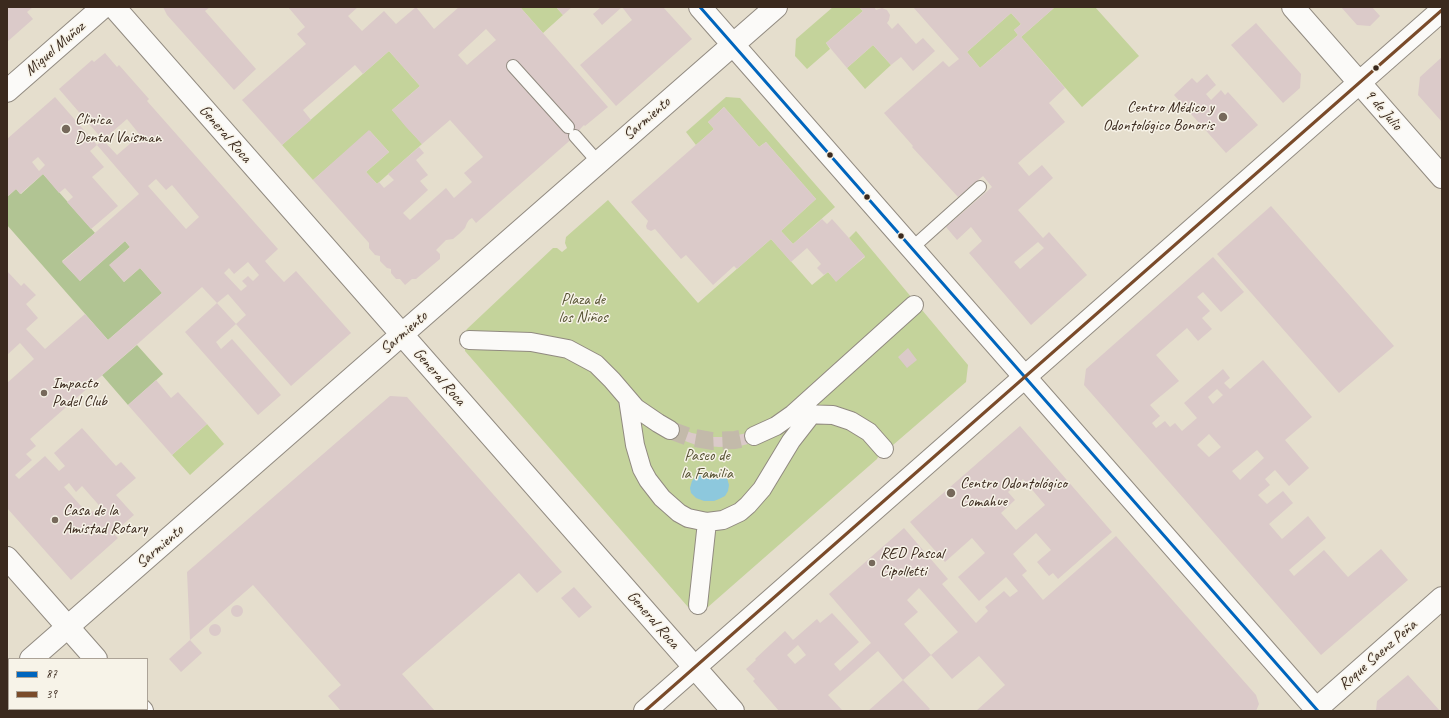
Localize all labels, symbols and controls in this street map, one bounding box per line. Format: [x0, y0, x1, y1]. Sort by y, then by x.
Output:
street label: Miguel Muñoz [21, 18, 89, 80]
unlabelled marker [1371, 63, 1381, 73]
street label: 9 de Julio [1360, 85, 1406, 135]
street label: Sarmiento [619, 93, 675, 145]
place label: Centro Médico y Odontológico Bonoris [1103, 98, 1214, 136]
street label: General Roca [195, 101, 255, 167]
place label: Clinica Dental Vaisman [75, 110, 161, 148]
marker: Centro Médico y Odontológico Bonoris [1217, 111, 1229, 123]
marker: Clinica Dental Vaisman [60, 123, 72, 135]
unlabelled marker [825, 150, 835, 160]
unlabelled marker [862, 192, 872, 202]
unlabelled marker [896, 231, 906, 241]
park label: Plaza de los Niños [559, 290, 607, 328]
street label: Sarmiento [376, 307, 432, 359]
street label: General Roca [409, 344, 469, 410]
place label: Impacto Padel Club [52, 374, 107, 412]
marker: Impacto Padel Club [39, 388, 49, 398]
park label: Paseo de la Familia [681, 446, 733, 484]
place label: Centro Odontológico Comahue [960, 474, 1067, 512]
marker: Centro Odontológico Comahue [945, 487, 957, 499]
place label: Casa de la Amistad Rotary [63, 501, 147, 539]
marker: Casa de la Amistad Rotary [50, 515, 60, 525]
street label: Sarmiento [132, 521, 188, 573]
place label: RED Pascal Cipolletti [880, 544, 944, 582]
marker: RED Pascal Cipolletti [867, 558, 877, 568]
street label: General Roca [623, 587, 683, 653]
street label: Roque Saenz Peña [1335, 616, 1421, 694]
legend [8, 658, 148, 710]
text: 87 [46, 666, 57, 682]
text: 39 [46, 686, 57, 702]

